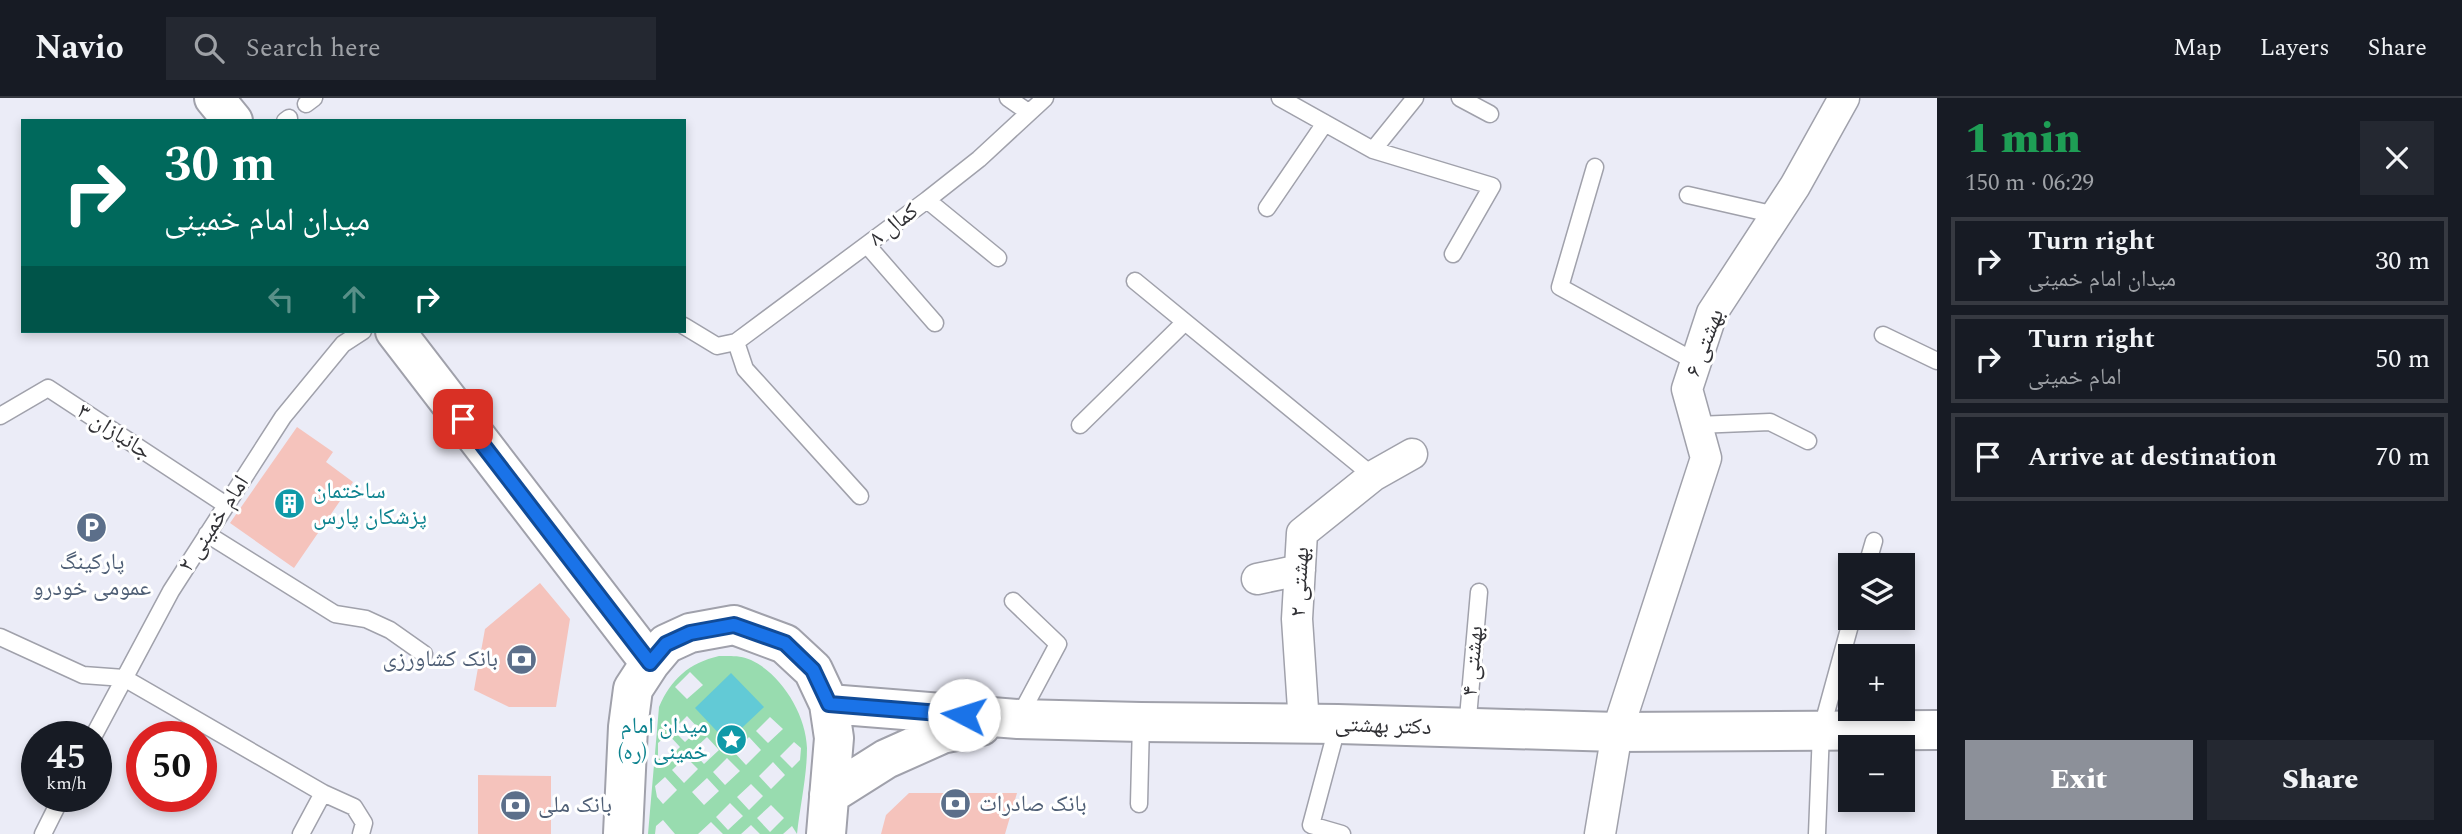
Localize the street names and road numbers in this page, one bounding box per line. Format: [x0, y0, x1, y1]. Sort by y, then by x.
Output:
street label: کمال ۸ [862, 194, 927, 255]
street label: بهشتی ۶ [1676, 304, 1734, 382]
street label: جانبازان ۳ [70, 395, 158, 469]
street label: امام خمینی ۲ [169, 468, 259, 580]
street label: بهشتی ۲ [1281, 546, 1319, 618]
street label: بهشتی ۴ [1452, 624, 1494, 698]
street label: دکتر بهشتی [1334, 707, 1432, 745]

